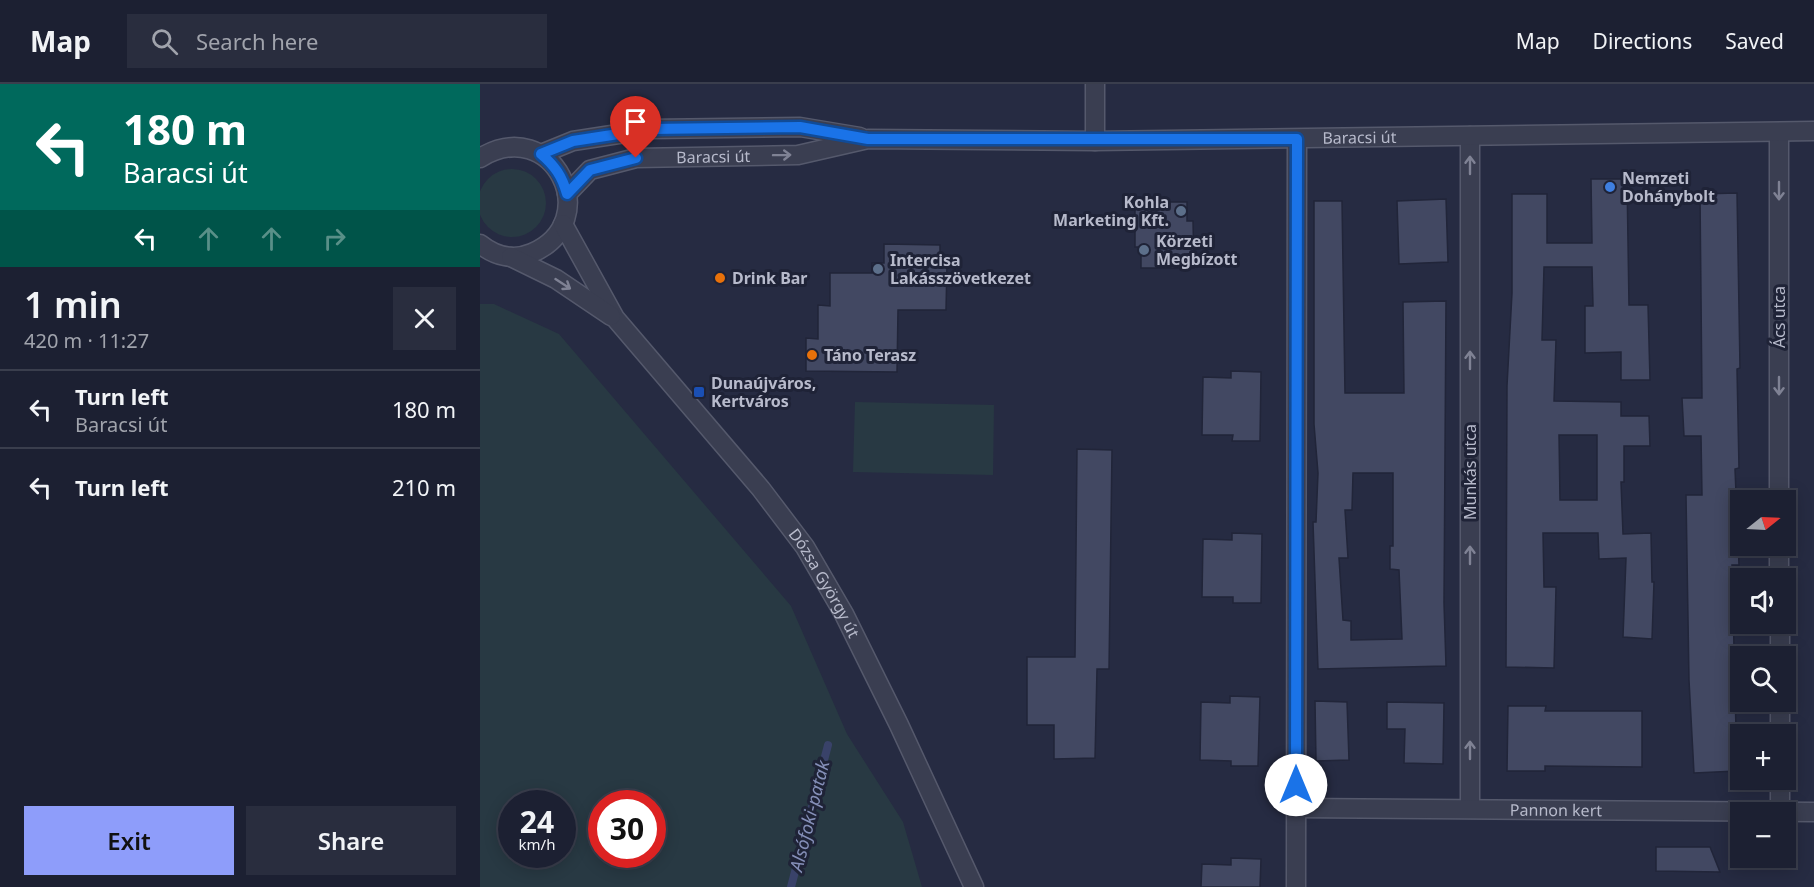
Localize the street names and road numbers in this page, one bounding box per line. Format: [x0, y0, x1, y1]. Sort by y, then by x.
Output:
street label: Baracsi út [1322, 126, 1397, 149]
street label: Baracsi út [676, 145, 751, 168]
street label: Ács utca [1768, 286, 1790, 348]
street label: Munkás utca [1459, 424, 1481, 520]
street label: Dózsa György út [784, 524, 865, 642]
street label: Pannon kert [1510, 799, 1602, 821]

